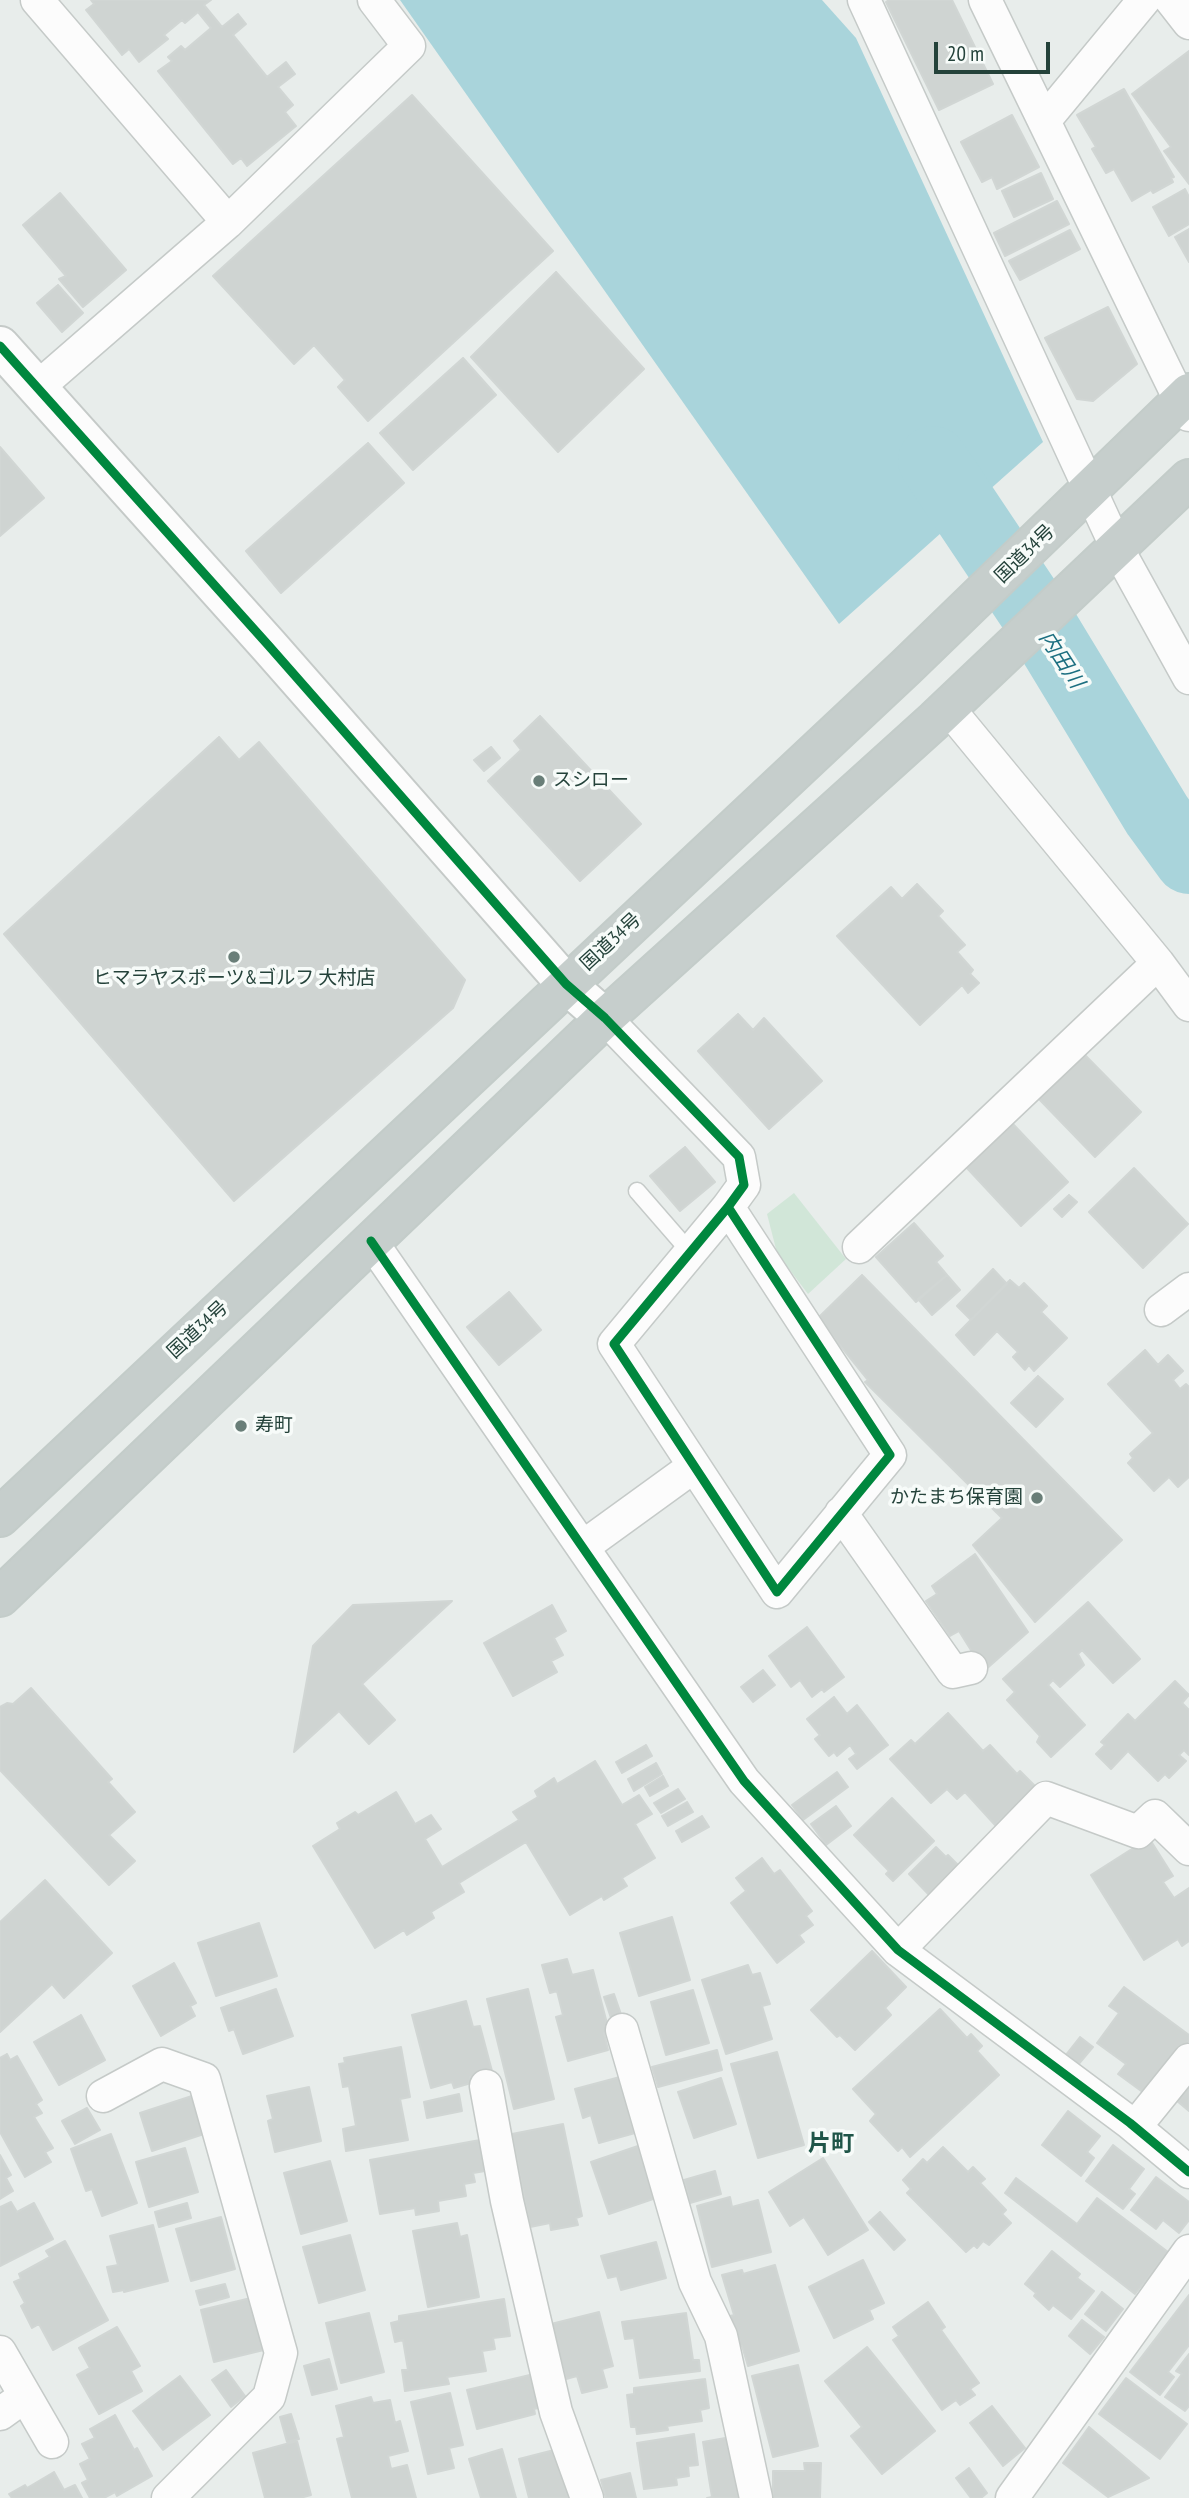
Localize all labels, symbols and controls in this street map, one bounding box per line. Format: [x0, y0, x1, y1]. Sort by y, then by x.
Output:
scale bar [937, 28, 1052, 72]
text: 20 m [947, 40, 984, 67]
street label: 国道34号 [990, 520, 1060, 588]
water label: 内田川 [1033, 627, 1089, 693]
place label: スシロー [553, 770, 629, 792]
marker: スシロー [531, 773, 547, 789]
street label: 国道34号 [576, 908, 646, 976]
marker: ヒマラヤスポーツ&ゴルフ 大村店 [226, 949, 242, 965]
place label: ヒマラヤスポーツ&ゴルフ 大村店 [93, 968, 375, 990]
street label: 国道34号 [163, 1296, 233, 1364]
place label: 寿町 [255, 1415, 293, 1437]
marker: 寿町 [233, 1418, 249, 1434]
place label: かたまち保育園 [890, 1487, 1023, 1509]
marker: かたまち保育園 [1029, 1490, 1045, 1506]
district label: 片町 [808, 2130, 854, 2158]

